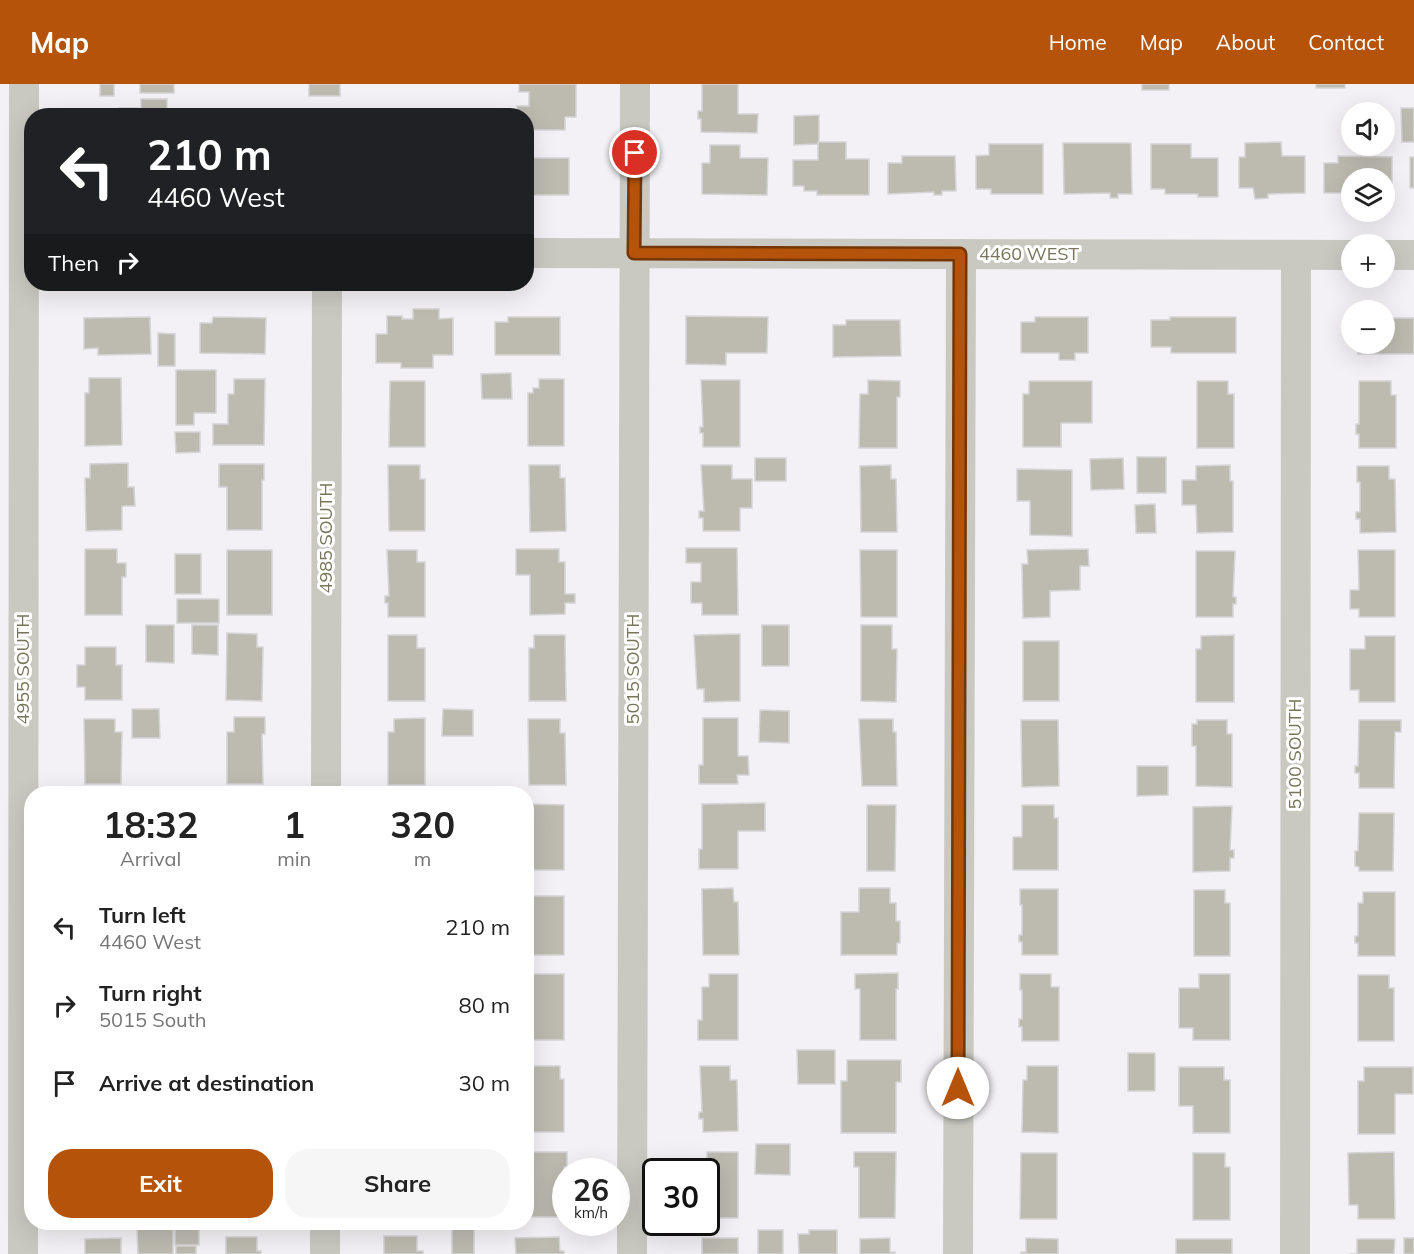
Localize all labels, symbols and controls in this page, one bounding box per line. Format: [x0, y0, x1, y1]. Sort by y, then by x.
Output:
text: Map [30, 25, 89, 60]
text: Home [1049, 29, 1107, 55]
text: Map [1140, 29, 1183, 55]
text: About [1216, 29, 1275, 55]
text: Contact [1308, 29, 1384, 55]
map controls [1341, 102, 1395, 354]
button: sound [1341, 102, 1395, 156]
pin [609, 127, 660, 178]
text: 210 m [147, 128, 272, 181]
icon: left [48, 132, 126, 210]
icon: arrive [618, 136, 651, 169]
button: layers [1341, 168, 1395, 222]
text: 4460 West [147, 180, 285, 214]
button: + [1341, 234, 1395, 288]
street label: 4460 WEST [979, 242, 1079, 265]
icon: right [111, 246, 144, 279]
text: Then [48, 249, 99, 277]
button: − [1341, 300, 1395, 354]
street label: 4985 SOUTH [314, 483, 337, 593]
street label: 4955 SOUTH [11, 614, 34, 724]
street label: 5015 SOUTH [621, 614, 644, 724]
street label: 5100 SOUTH [1283, 699, 1306, 809]
text: 18:32 [103, 802, 198, 847]
text: 1 [283, 802, 305, 847]
text: 320 [390, 802, 455, 847]
text: Arrival [120, 846, 181, 871]
text: min [277, 846, 311, 871]
text: m [414, 846, 431, 871]
text: Turn left [99, 901, 186, 929]
icon: left [48, 911, 81, 944]
text: 210 m [445, 913, 510, 941]
text: 4460 West [99, 929, 201, 954]
text: Turn right [99, 979, 202, 1007]
icon: right [48, 989, 81, 1022]
text: 80 m [459, 991, 510, 1019]
text: 5015 South [99, 1007, 206, 1032]
position arrow [926, 1056, 990, 1120]
icon: arrive [48, 1067, 81, 1100]
text: Arrive at destination [99, 1069, 314, 1097]
text: 30 m [459, 1069, 510, 1097]
button: Exit [48, 1149, 273, 1218]
button: Share [285, 1149, 510, 1218]
speed limit sign: 30 [642, 1158, 720, 1236]
text: 26 [573, 1171, 609, 1209]
text: km/h [574, 1203, 608, 1222]

